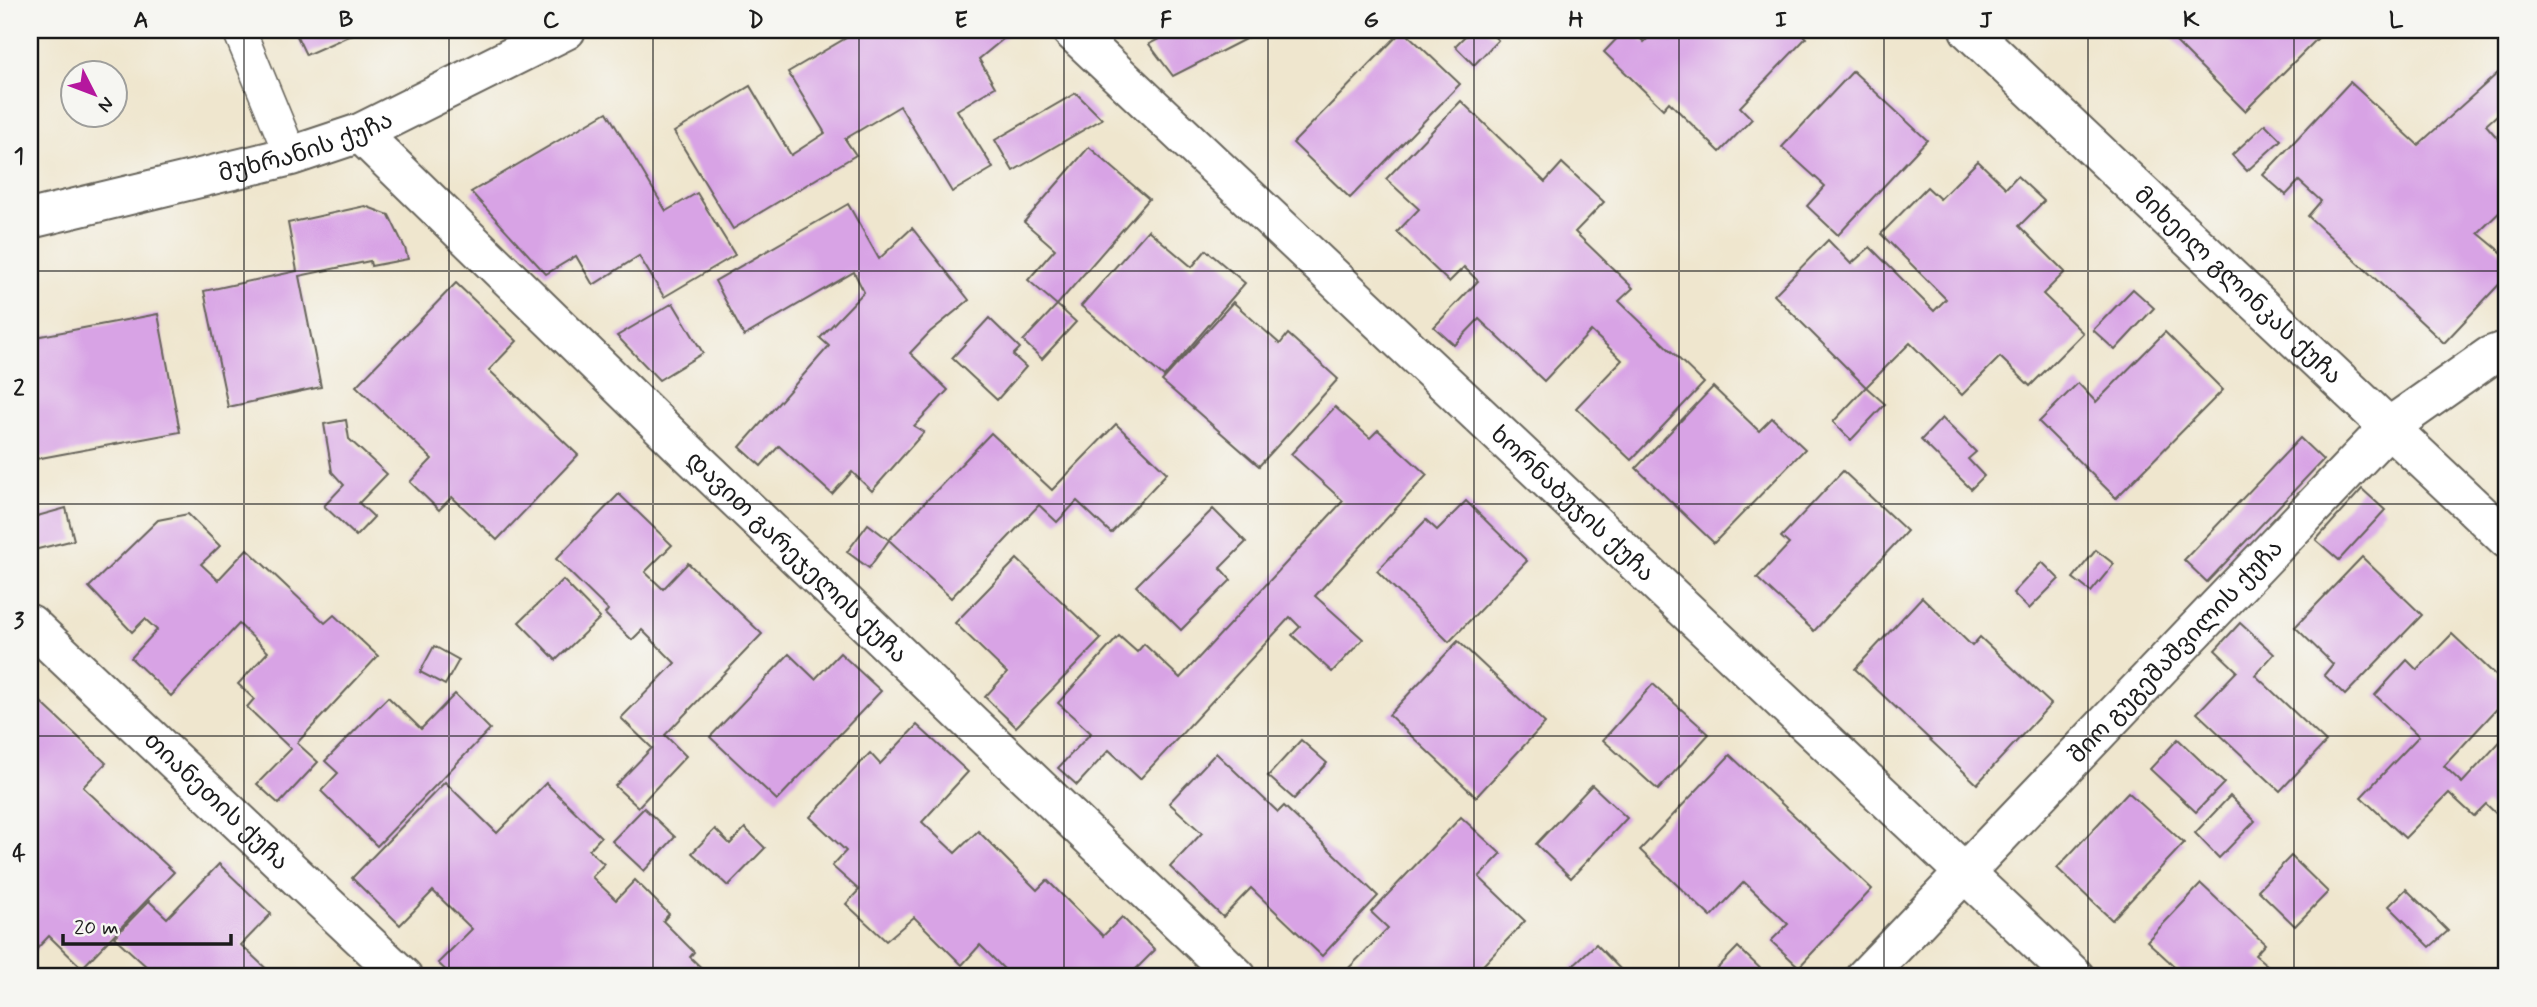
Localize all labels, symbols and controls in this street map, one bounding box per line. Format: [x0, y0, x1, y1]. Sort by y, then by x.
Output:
text: A [133, 6, 149, 36]
text: B [339, 6, 354, 36]
text: C [543, 6, 560, 36]
text: D [748, 6, 764, 36]
text: E [954, 6, 968, 36]
text: F [1160, 6, 1172, 36]
text: G [1363, 6, 1379, 36]
text: H [1568, 6, 1584, 36]
text: I [1775, 6, 1787, 36]
text: J [1979, 6, 1993, 36]
text: K [2183, 6, 2200, 36]
text: L [2389, 6, 2404, 36]
north arrow [60, 60, 130, 130]
text: N [92, 91, 119, 117]
street label: მუხრანის ქუჩა [216, 105, 398, 190]
text: 1 [14, 142, 24, 172]
street label: მიხეილ გლინკას ქუჩა [2127, 180, 2348, 392]
text: 2 [13, 374, 25, 404]
street label: ხორნაბუჯის ქუჩა [1483, 420, 1660, 589]
street label: დავით გარეჯელის ქუჩა [679, 445, 913, 671]
street label: შიო გუგეშაშვილის ქუჩა [2063, 534, 2290, 771]
text: 3 [14, 607, 25, 637]
street label: თიანეთის ქუჩა [136, 726, 295, 878]
text: 4 [12, 839, 26, 869]
scale bar [63, 902, 231, 946]
text: 20 m [74, 914, 119, 942]

